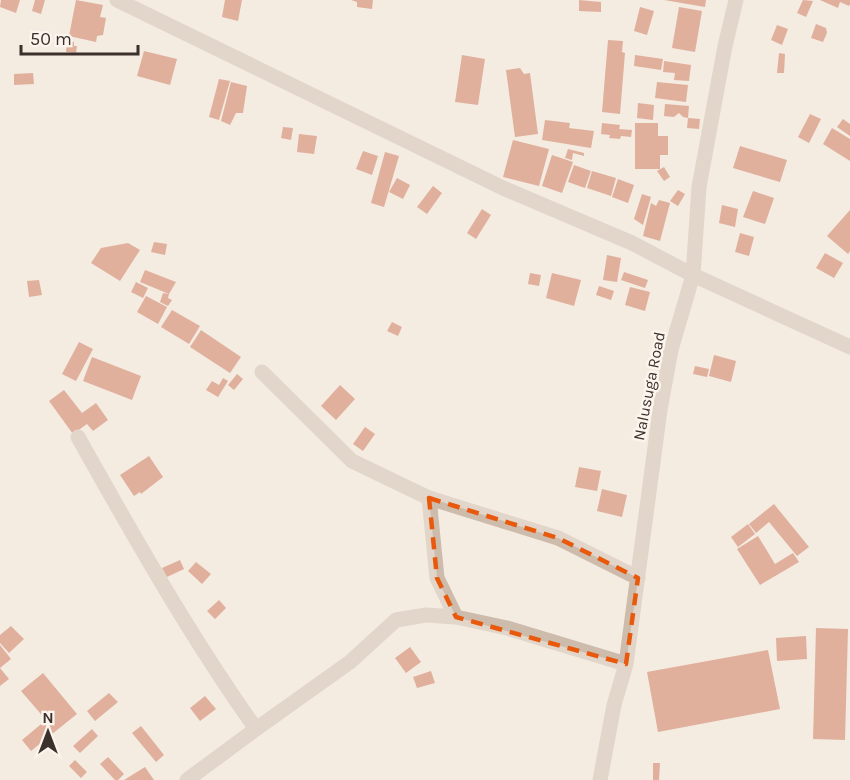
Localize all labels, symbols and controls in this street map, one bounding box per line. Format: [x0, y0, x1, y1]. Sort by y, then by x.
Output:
scale bar [21, 18, 138, 56]
text: 50 m [30, 28, 72, 50]
street label: Nalusuga Road [629, 330, 669, 442]
north arrow [18, 702, 78, 762]
text: N [42, 708, 54, 727]

